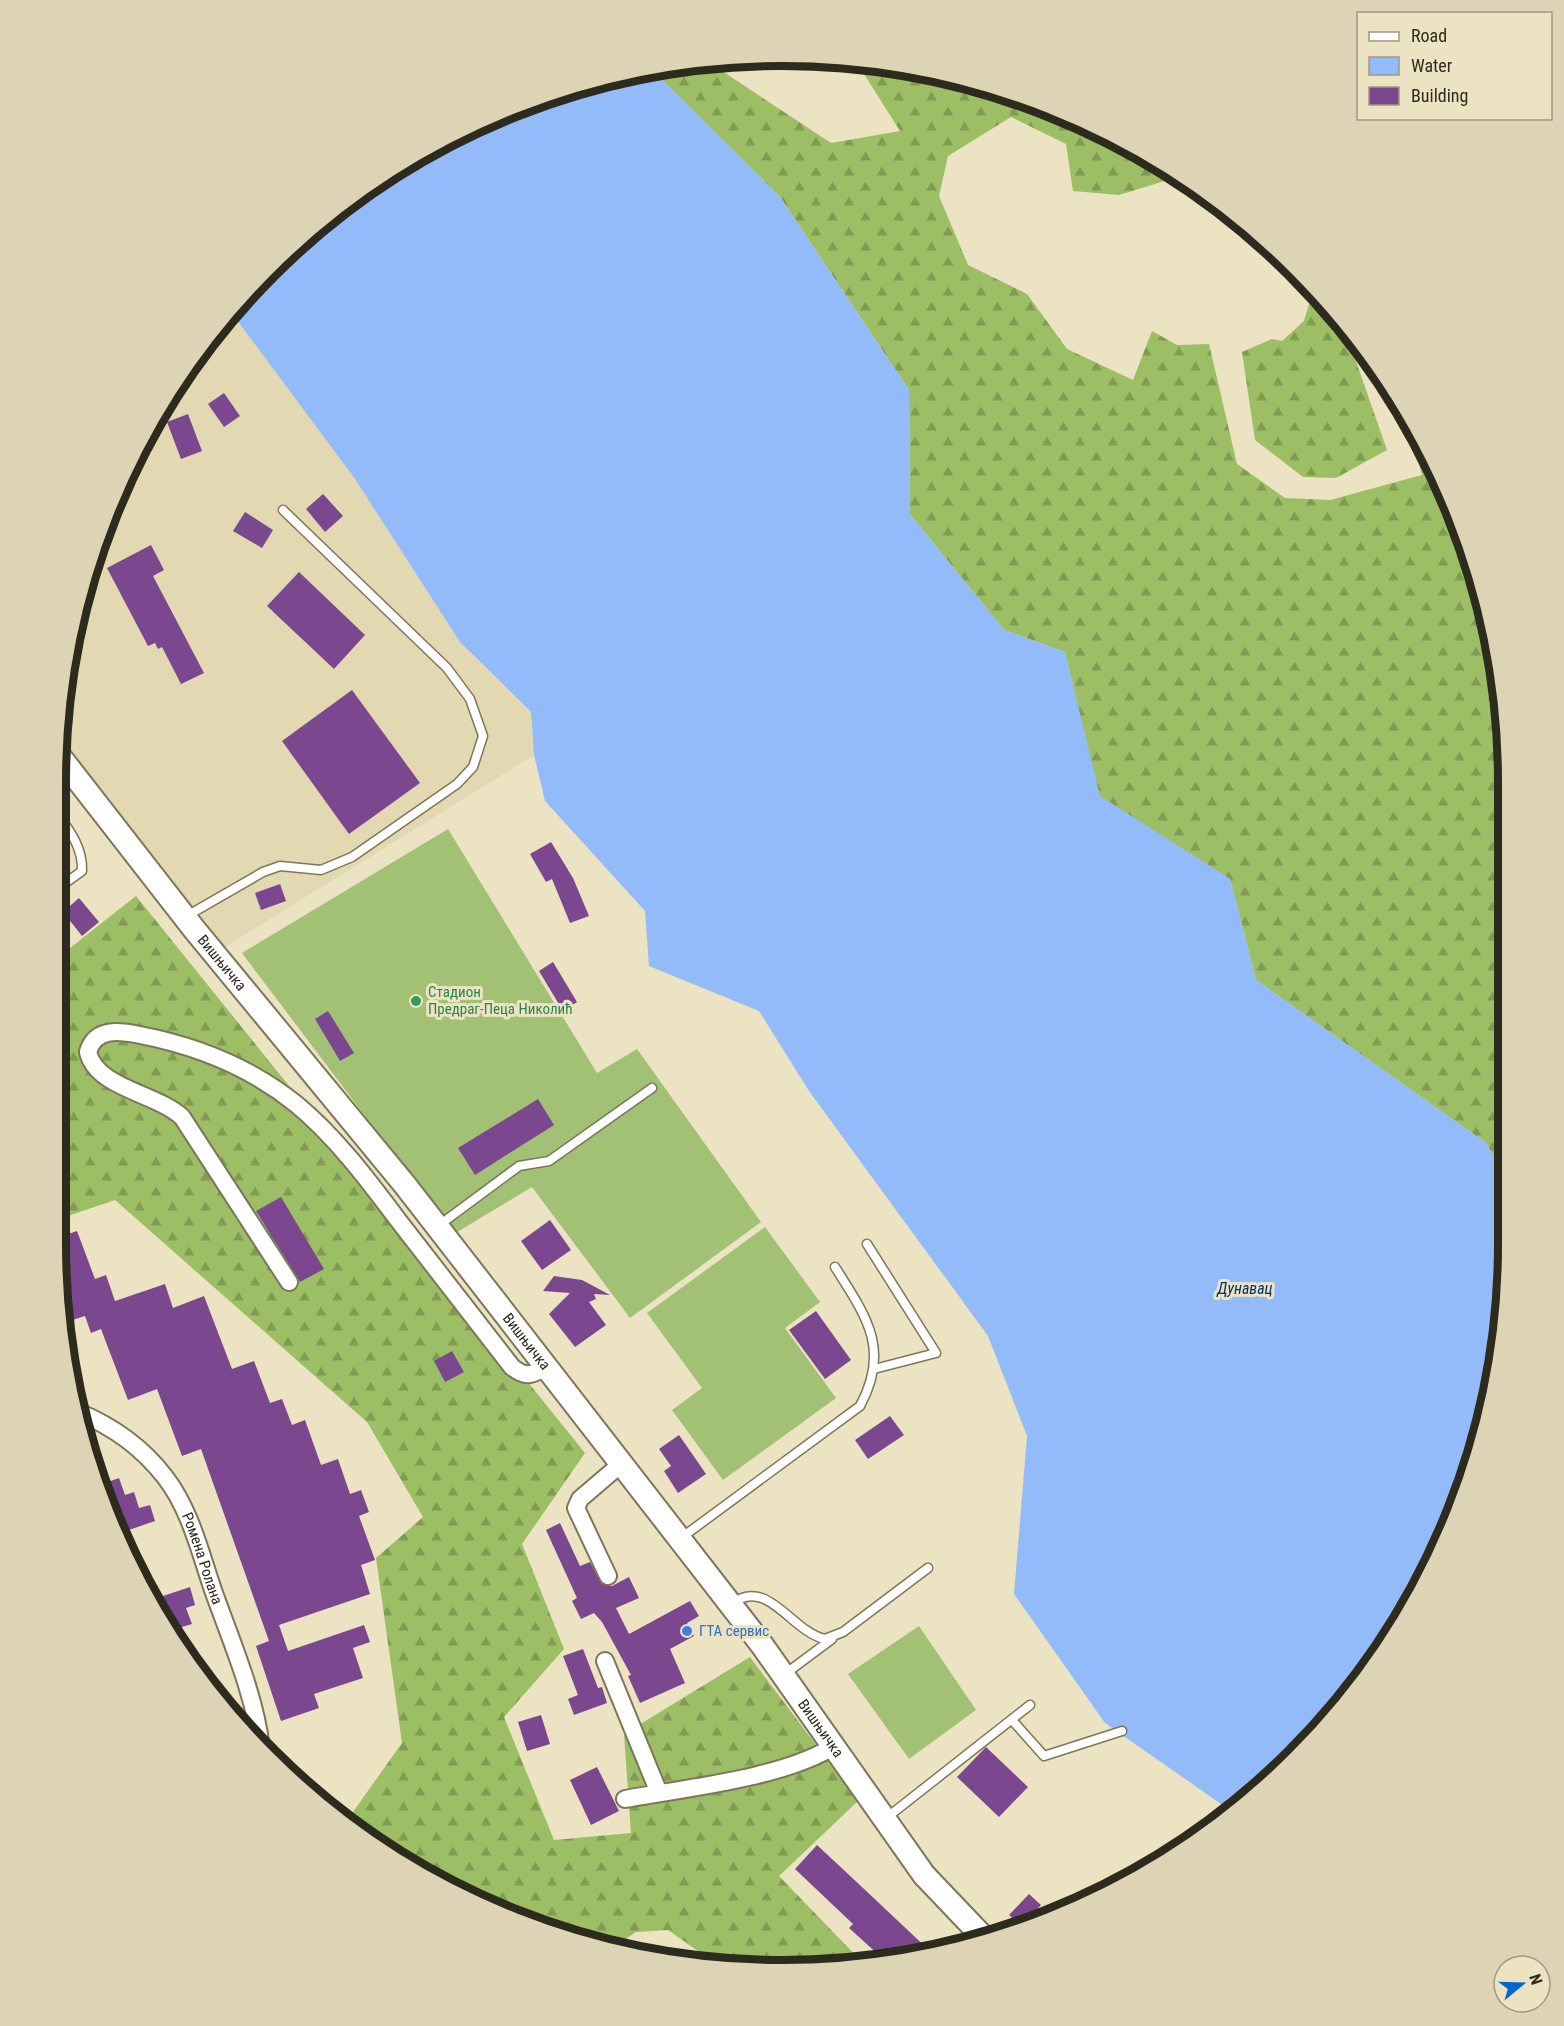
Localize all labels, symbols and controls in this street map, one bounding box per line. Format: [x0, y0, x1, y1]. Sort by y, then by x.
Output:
legend [1357, 12, 1552, 120]
text: Road [1411, 25, 1447, 46]
text: Water [1411, 55, 1453, 76]
text: Building [1411, 85, 1468, 106]
street label: Вишњичка [194, 931, 250, 994]
place label: Стадион Предраг-Пеца Николић [428, 983, 573, 1018]
marker: Стадион Предраг-Пеца Николић [409, 994, 423, 1008]
water label: Дунавац [1216, 1279, 1273, 1298]
street label: Вишњичка [499, 1310, 554, 1373]
street label: Ромена Ролана [178, 1510, 226, 1607]
place label: ГТА сервис [699, 1622, 769, 1640]
marker: ГТА сервис [680, 1624, 694, 1638]
street label: Вишњичка [794, 1696, 847, 1761]
north arrow [1492, 1954, 1552, 2014]
text: N [1525, 1972, 1546, 1987]

